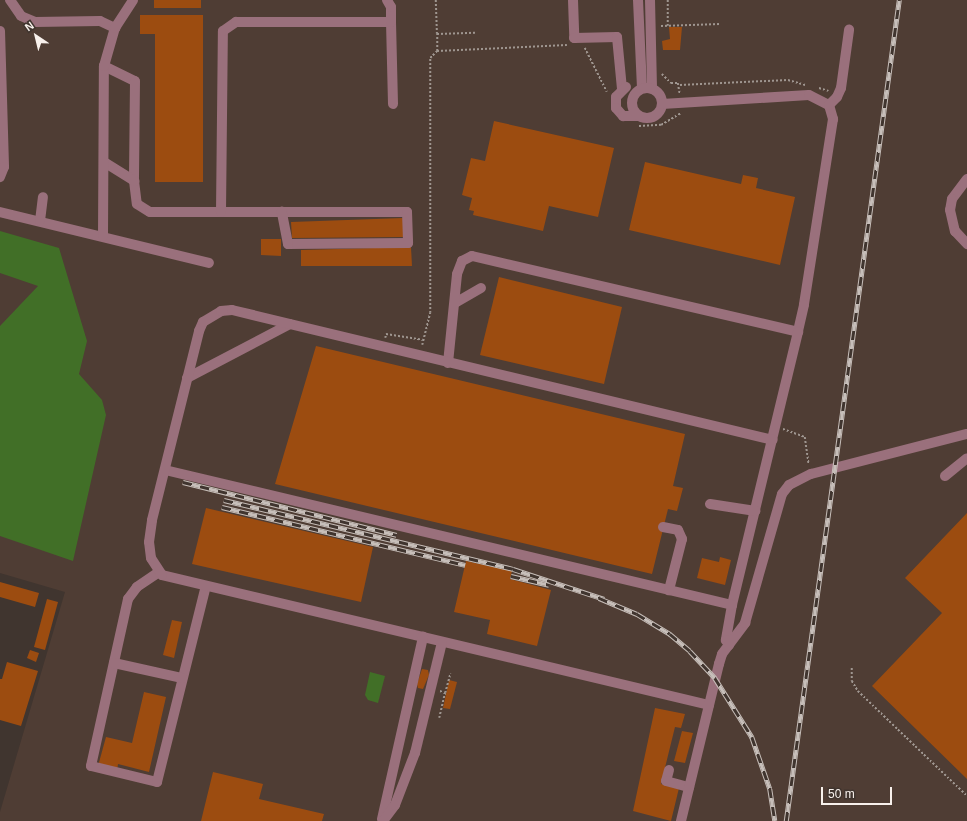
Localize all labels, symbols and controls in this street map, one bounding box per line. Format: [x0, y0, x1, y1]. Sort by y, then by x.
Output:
north arrow [16, 16, 56, 56]
text: N [22, 19, 36, 33]
scale bar [823, 779, 894, 805]
text: 50 m [828, 787, 855, 801]

